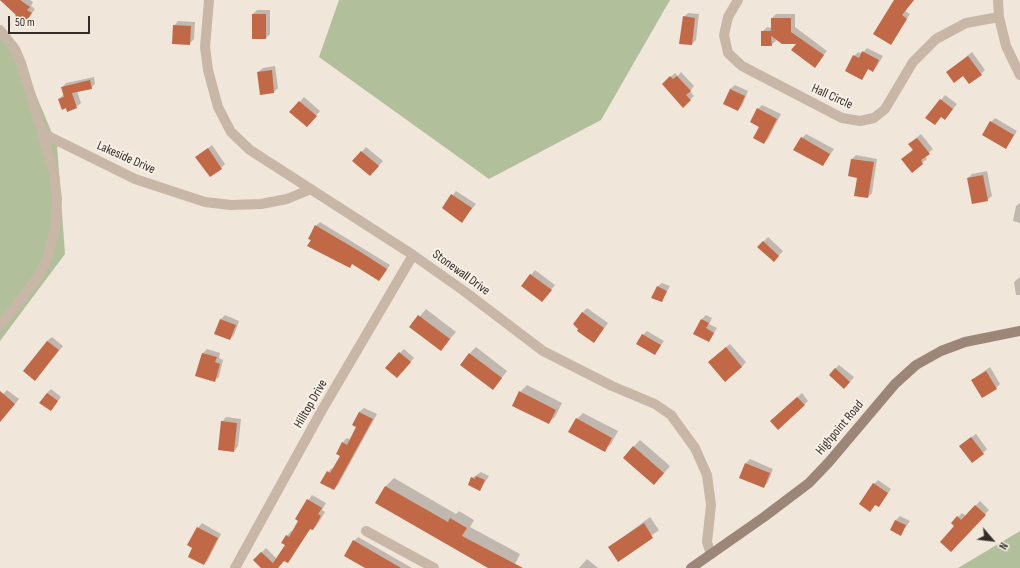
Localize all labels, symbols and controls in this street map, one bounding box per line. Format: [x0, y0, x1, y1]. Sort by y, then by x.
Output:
scale bar [10, 8, 92, 34]
text: 50 m [15, 15, 35, 30]
street label: Hall Circle [809, 81, 855, 113]
street label: Lakeside Drive [94, 138, 158, 178]
street label: Stonewall Drive [429, 247, 493, 299]
street label: Hilltop Drive [291, 377, 331, 431]
street label: Highpoint Road [813, 398, 867, 458]
north arrow [972, 520, 1012, 560]
text: N [996, 540, 1010, 552]

